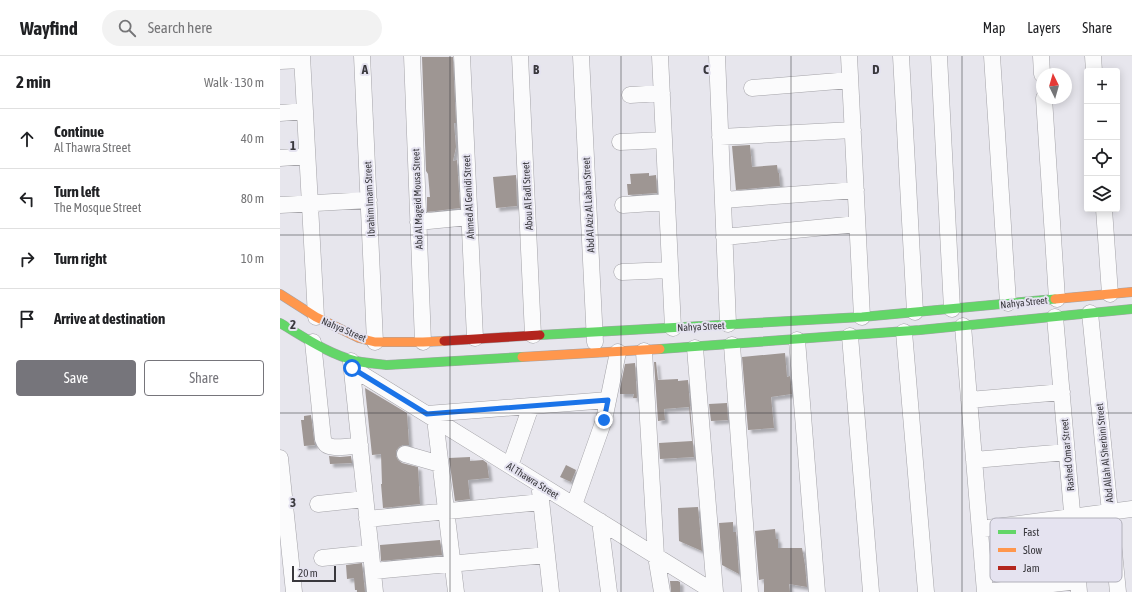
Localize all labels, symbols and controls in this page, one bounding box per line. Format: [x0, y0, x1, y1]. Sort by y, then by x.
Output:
search box [102, 10, 382, 46]
text: Wayfind [20, 17, 78, 39]
icon: search [116, 17, 138, 39]
text: Search here [148, 19, 212, 36]
text: Map [983, 20, 1005, 36]
text: Layers [1027, 20, 1060, 36]
text: Share [1082, 20, 1112, 36]
text: A [361, 62, 369, 77]
text: B [533, 62, 540, 77]
text: C [703, 62, 709, 77]
text: D [872, 62, 880, 77]
north arrow [1036, 68, 1072, 104]
map controls [1084, 68, 1120, 212]
button: + [1084, 68, 1120, 104]
text: 2 min [16, 72, 51, 92]
text: Walk · 130 m [204, 75, 264, 90]
button: − [1084, 104, 1120, 140]
text: Continue [54, 123, 104, 140]
icon: ahead [16, 128, 38, 150]
text: 40 m [241, 131, 264, 146]
text: 1 [290, 138, 296, 153]
text: Al Thawra Street [54, 140, 131, 155]
button: locate [1084, 140, 1120, 176]
street label: Abd Al Mageid Mousa Street [410, 148, 425, 250]
street label: Ahmed Al Genidi Street [461, 155, 476, 239]
street label: Abd Al Aziz Al Laban Street [581, 157, 596, 253]
street label: Ibrahim Imam Street [362, 161, 377, 237]
street label: Abou Al Fadl Street [520, 161, 535, 231]
button: layers [1084, 176, 1120, 212]
text: Turn left [54, 183, 100, 200]
icon: left [16, 188, 38, 210]
text: 80 m [241, 191, 264, 206]
text: The Mosque Street [54, 200, 142, 215]
icon: right [16, 248, 38, 270]
text: Turn right [54, 250, 107, 267]
text: 10 m [241, 251, 264, 266]
street label: Nahya Street [1000, 295, 1048, 310]
icon: arrive [16, 308, 38, 330]
text: Arrive at destination [54, 310, 165, 327]
street label: Nahya Street [320, 315, 368, 344]
text: 2 [290, 317, 296, 332]
street label: Nahya Street [677, 320, 725, 333]
route start [343, 359, 361, 377]
button: Save [16, 360, 136, 396]
button: Share [144, 360, 264, 396]
street label: Abd Allah Al Sherbini Street [1094, 403, 1115, 503]
route end [595, 411, 613, 429]
street label: Rashed Omar Street [1059, 418, 1076, 492]
street label: Al Thawra Street [505, 460, 561, 501]
text: 3 [290, 495, 296, 510]
legend [990, 518, 1122, 582]
text: Fast [1023, 526, 1039, 538]
text: Slow [1023, 544, 1042, 556]
text: Jam [1023, 562, 1040, 574]
scale bar [292, 564, 336, 583]
text: 20 m [298, 567, 318, 579]

